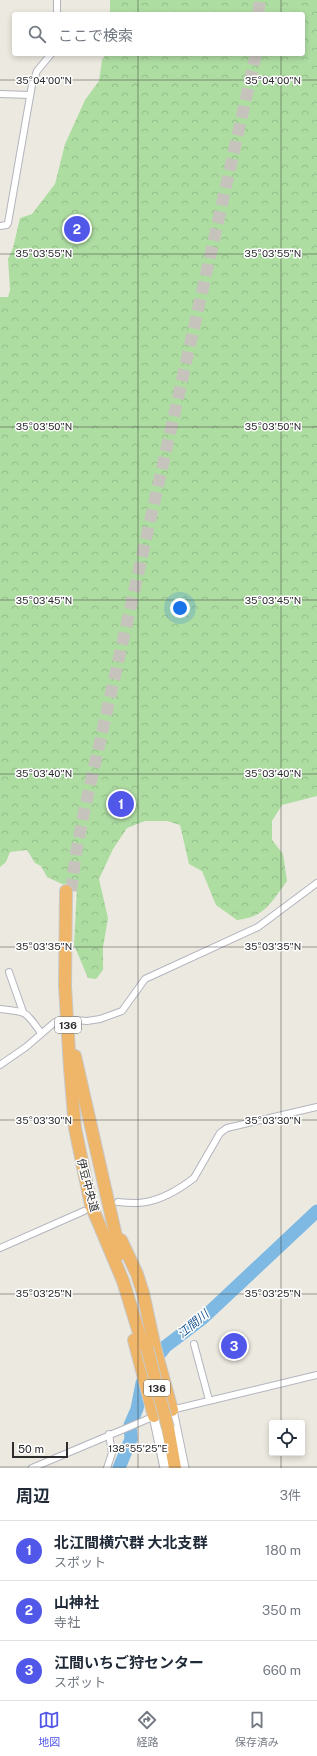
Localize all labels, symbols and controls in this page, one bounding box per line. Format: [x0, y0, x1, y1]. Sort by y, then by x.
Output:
search box [12, 12, 305, 56]
icon: search [26, 23, 48, 45]
text: ここで検索 [58, 27, 133, 44]
text: 35°04'00"N [16, 74, 72, 86]
text: 35°04'00"N [245, 74, 301, 86]
pin: 2 [64, 214, 90, 244]
text: 35°03'55"N [16, 247, 72, 259]
text: 35°03'55"N [245, 247, 301, 259]
text: 35°03'50"N [16, 420, 72, 432]
text: 35°03'50"N [245, 420, 301, 432]
text: 35°03'45"N [16, 594, 72, 606]
text: 35°03'45"N [245, 594, 301, 606]
your location [170, 598, 190, 618]
text: 35°03'40"N [16, 767, 72, 779]
text: 35°03'40"N [245, 767, 301, 779]
pin: 1 [108, 789, 134, 819]
text: 35°03'35"N [16, 940, 72, 952]
text: 35°03'35"N [245, 940, 301, 952]
road number: 136 [55, 1017, 81, 1033]
text: 35°03'30"N [16, 1114, 72, 1126]
text: 35°03'30"N [245, 1114, 301, 1126]
street label: 伊豆中央道 [75, 1157, 101, 1213]
text: 35°03'25"N [16, 1287, 72, 1299]
text: 35°03'25"N [245, 1287, 301, 1299]
water label: 江間川 [175, 1306, 213, 1341]
pin: 3 [221, 1331, 247, 1361]
road number: 136 [144, 1380, 170, 1396]
map controls [269, 1420, 305, 1456]
button: locate [269, 1420, 305, 1456]
scale bar [12, 1440, 68, 1459]
text: 138°55'25"E [108, 1442, 168, 1454]
text: 50 m [18, 1443, 44, 1455]
text: 周辺 [16, 1486, 50, 1506]
text: 3件 [280, 1488, 301, 1503]
text: 北江間横穴群 大北支群 [54, 1534, 207, 1551]
text: 1 [26, 1543, 32, 1558]
text: 180 m [265, 1543, 301, 1558]
text: スポット [54, 1555, 106, 1570]
text: 山神社 [54, 1594, 99, 1611]
text: 2 [25, 1603, 33, 1618]
text: 350 m [262, 1603, 301, 1618]
text: 寺社 [54, 1615, 80, 1630]
text: 江間いちご狩センター [54, 1654, 204, 1671]
text: 3 [25, 1663, 33, 1678]
text: 660 m [263, 1663, 301, 1678]
text: スポット [54, 1675, 106, 1690]
tab: 地図 [38, 1709, 60, 1749]
tab: 経路 [136, 1709, 158, 1749]
tab: 保存済み [235, 1709, 279, 1749]

